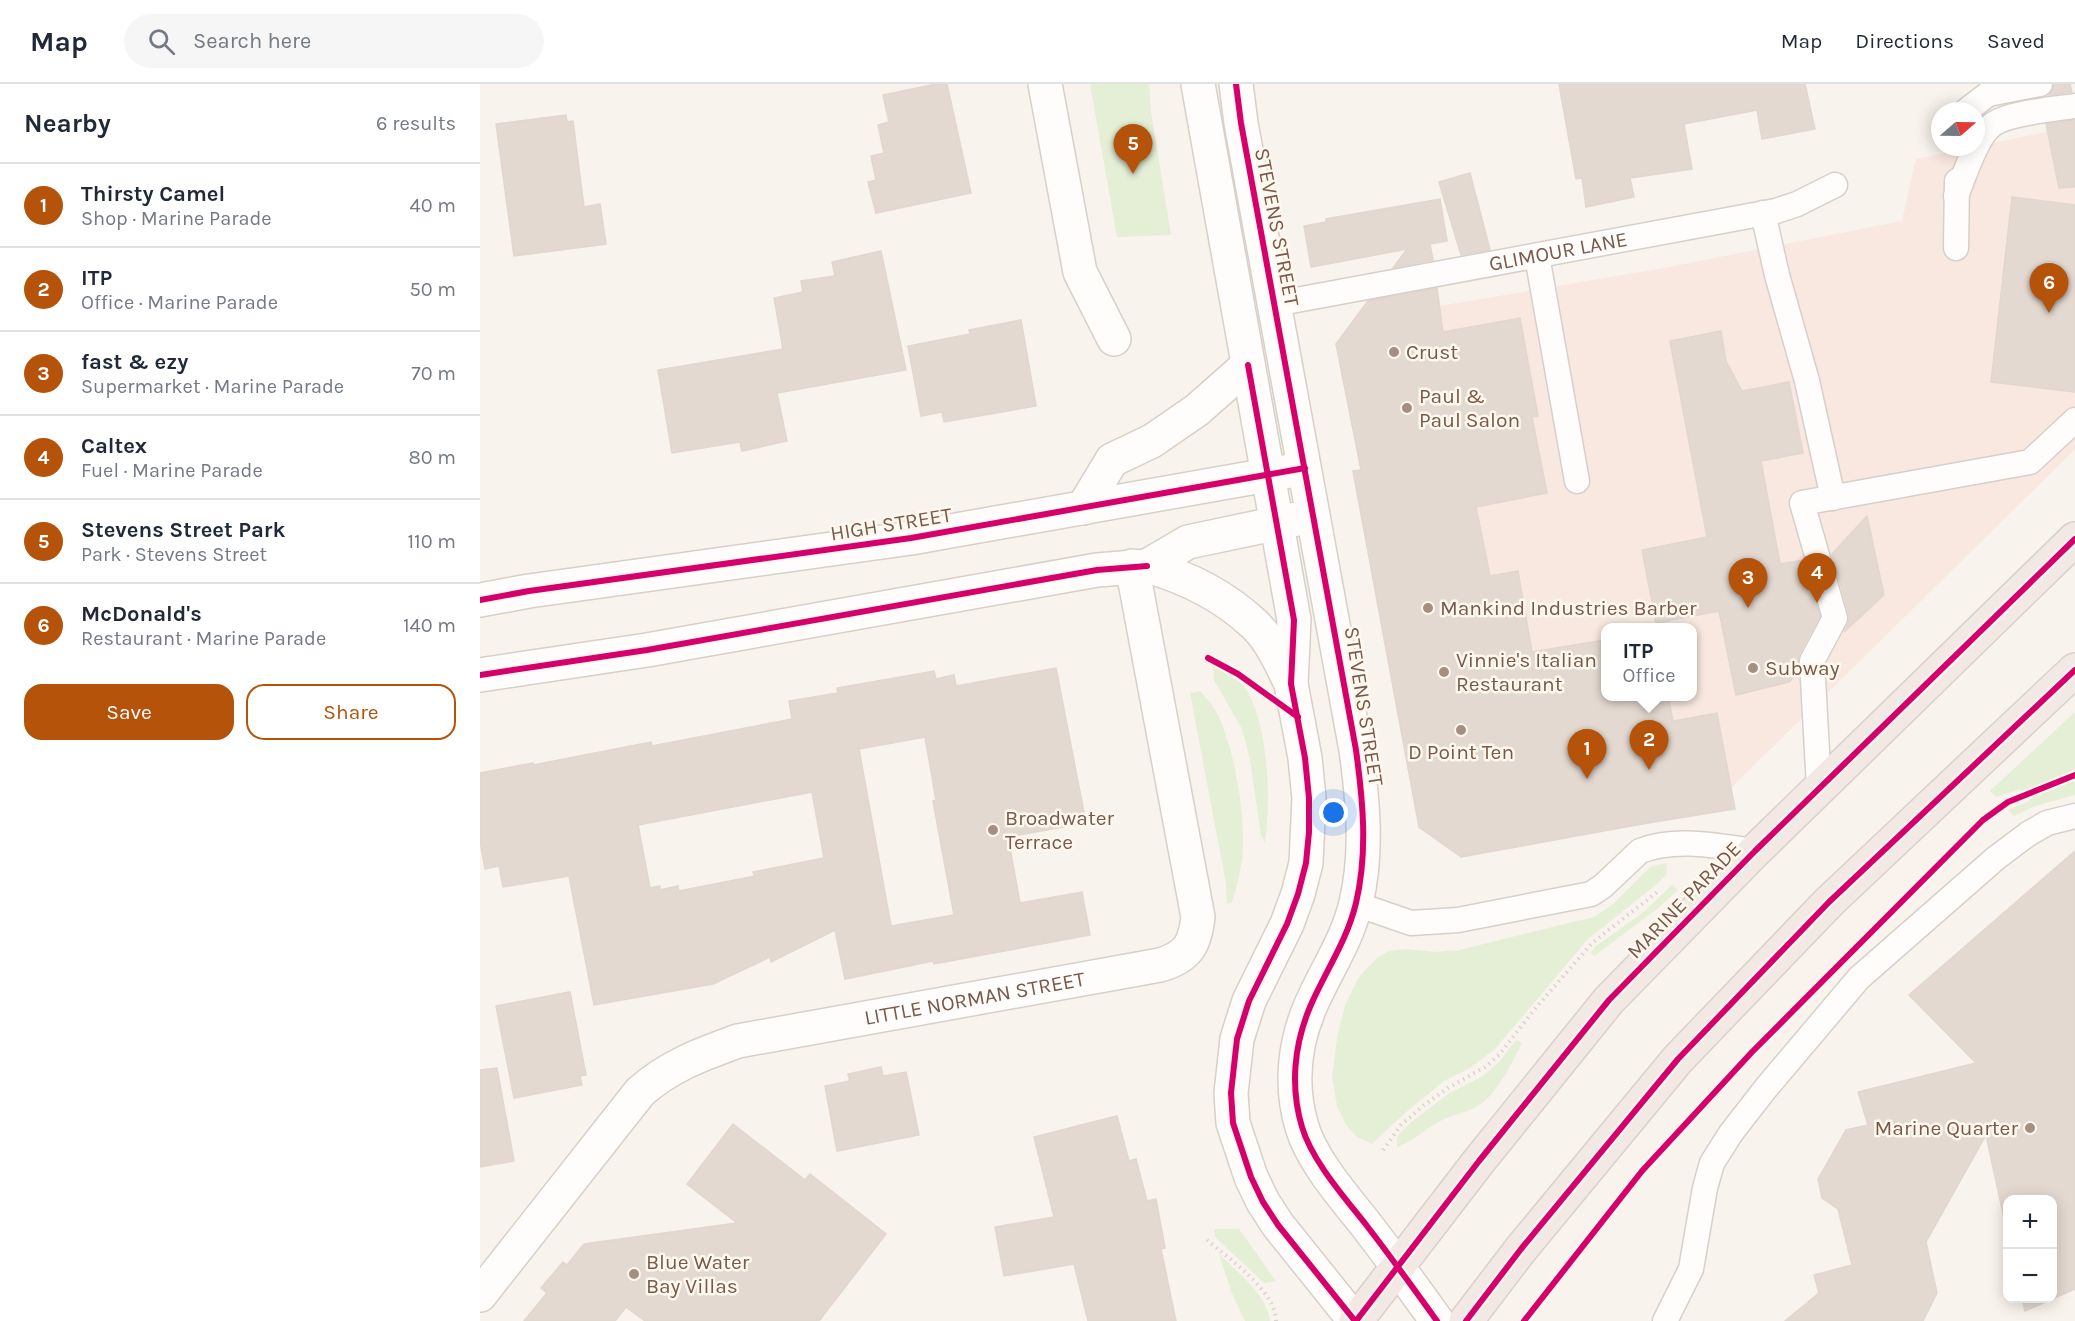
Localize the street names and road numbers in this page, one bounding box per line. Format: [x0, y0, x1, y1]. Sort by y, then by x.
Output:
street label: STEVENS STREET [1250, 146, 1304, 309]
street label: GLIMOUR LANE [1487, 227, 1629, 276]
street label: HIGH STREET [829, 502, 954, 545]
street label: STEVENS STREET [1340, 625, 1389, 788]
street label: MARINE PARADE [1622, 837, 1746, 963]
street label: LITTLE NORMAN STREET [862, 967, 1087, 1030]

